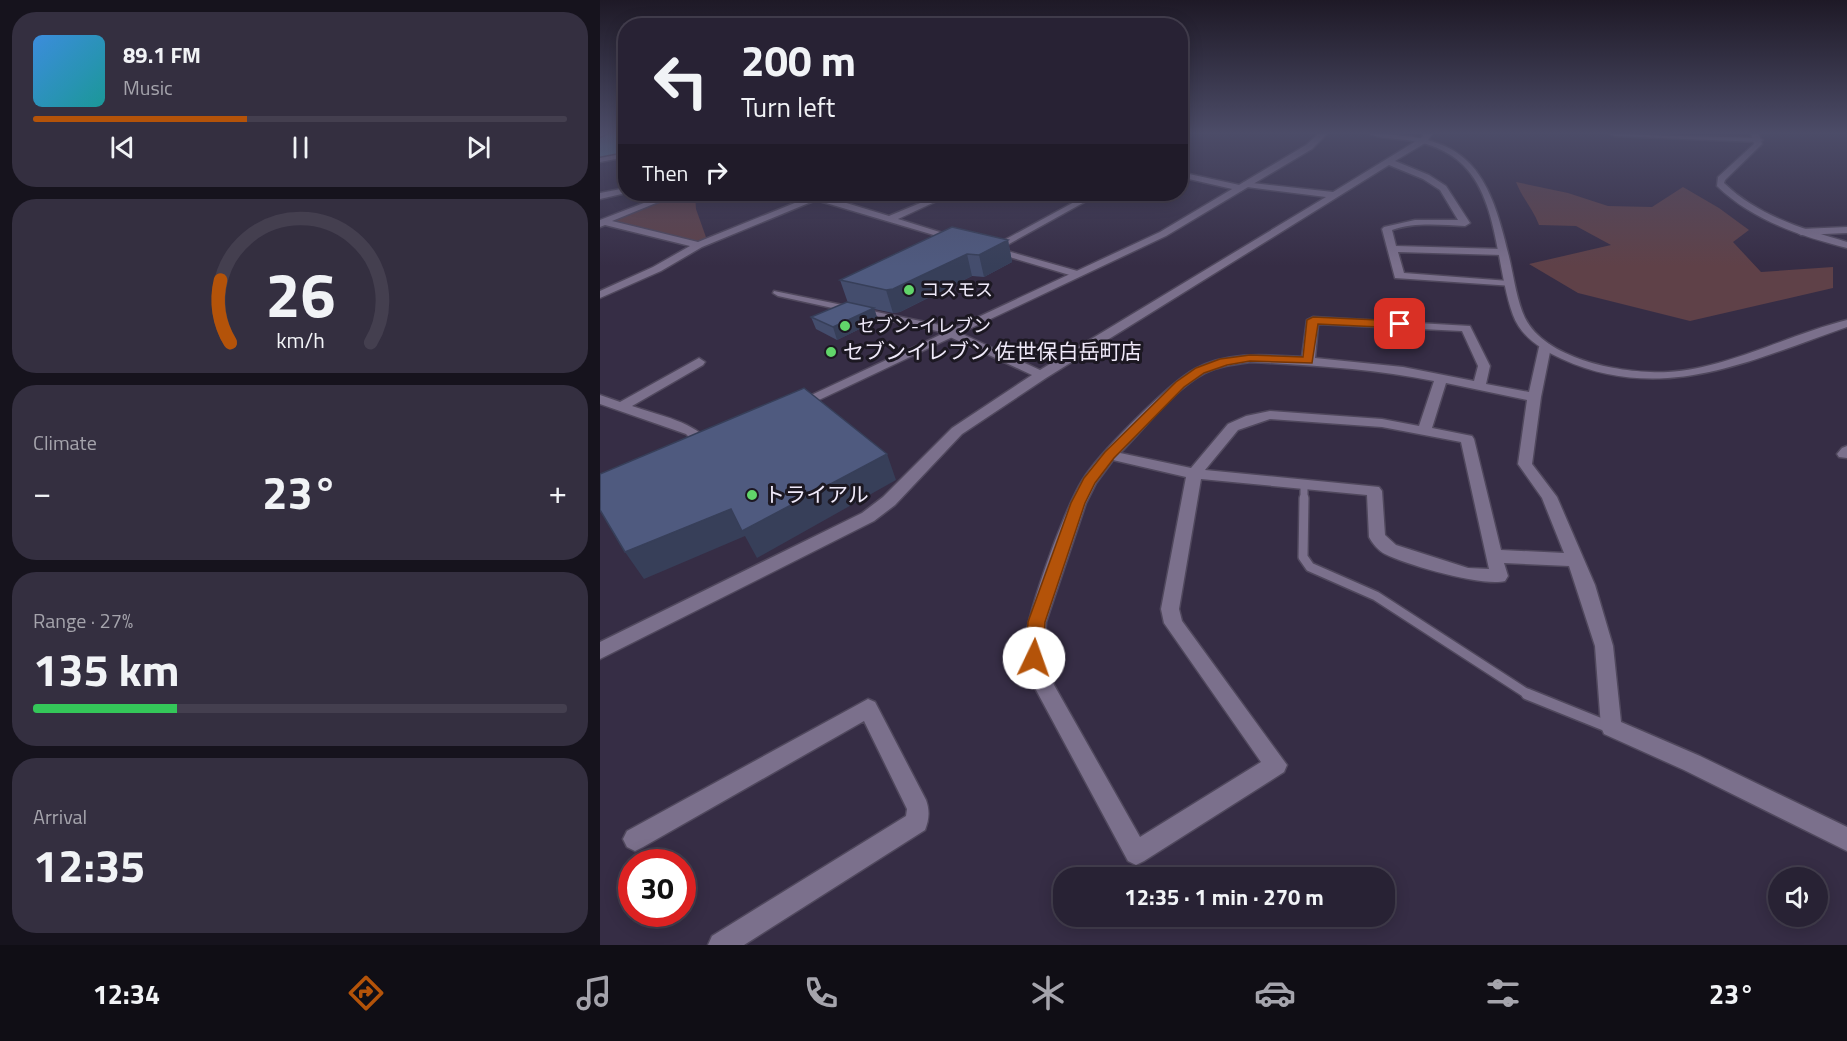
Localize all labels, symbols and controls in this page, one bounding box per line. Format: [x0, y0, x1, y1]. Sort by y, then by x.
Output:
text: 200 m [741, 28, 856, 92]
text: 89.1 FM [123, 38, 201, 72]
icon: left [642, 42, 720, 120]
text: Music [123, 72, 173, 103]
text: Turn left [741, 86, 835, 127]
icon: previous [106, 131, 139, 164]
icon: pause [284, 131, 317, 164]
icon: next [462, 131, 495, 164]
text: Then [642, 156, 688, 190]
icon: right [700, 156, 733, 189]
text: 26 [265, 246, 335, 341]
place label: コスモス [921, 276, 993, 303]
marker: コスモス [902, 283, 916, 297]
pin [1374, 298, 1425, 349]
icon: arrive [1383, 307, 1416, 340]
place label: セブン-イレブン [857, 312, 991, 339]
marker: セブン-イレブン [838, 319, 852, 333]
text: km/h [276, 324, 324, 356]
place label: セブンイレブン 佐世保白岳町店 [843, 335, 1142, 367]
marker: セブンイレブン 佐世保白岳町店 [824, 345, 838, 359]
text: Climate [33, 427, 97, 458]
text: 23° [262, 458, 338, 526]
text: − [33, 467, 51, 517]
text: + [549, 467, 567, 517]
place label: トライアル [764, 478, 869, 510]
marker: トライアル [745, 488, 759, 502]
text: Range · 27% [33, 605, 133, 636]
position arrow [1002, 626, 1066, 690]
text: 135 km [33, 635, 179, 703]
text: Arrival [33, 801, 87, 832]
text: 12:35 [33, 831, 145, 899]
speed limit sign: 30 [618, 849, 696, 927]
map controls [1768, 867, 1828, 927]
button: sound [1768, 867, 1828, 927]
text: 12:35 · 1 min · 270 m [1124, 880, 1324, 914]
icon: directions [345, 972, 387, 1014]
icon: music [573, 972, 615, 1014]
icon: phone [800, 972, 842, 1014]
icon: climate [1027, 972, 1069, 1014]
icon: car [1254, 972, 1296, 1014]
icon: filters [1482, 972, 1524, 1014]
text: 12:34 [93, 973, 160, 1014]
text: 23° [1709, 973, 1754, 1014]

